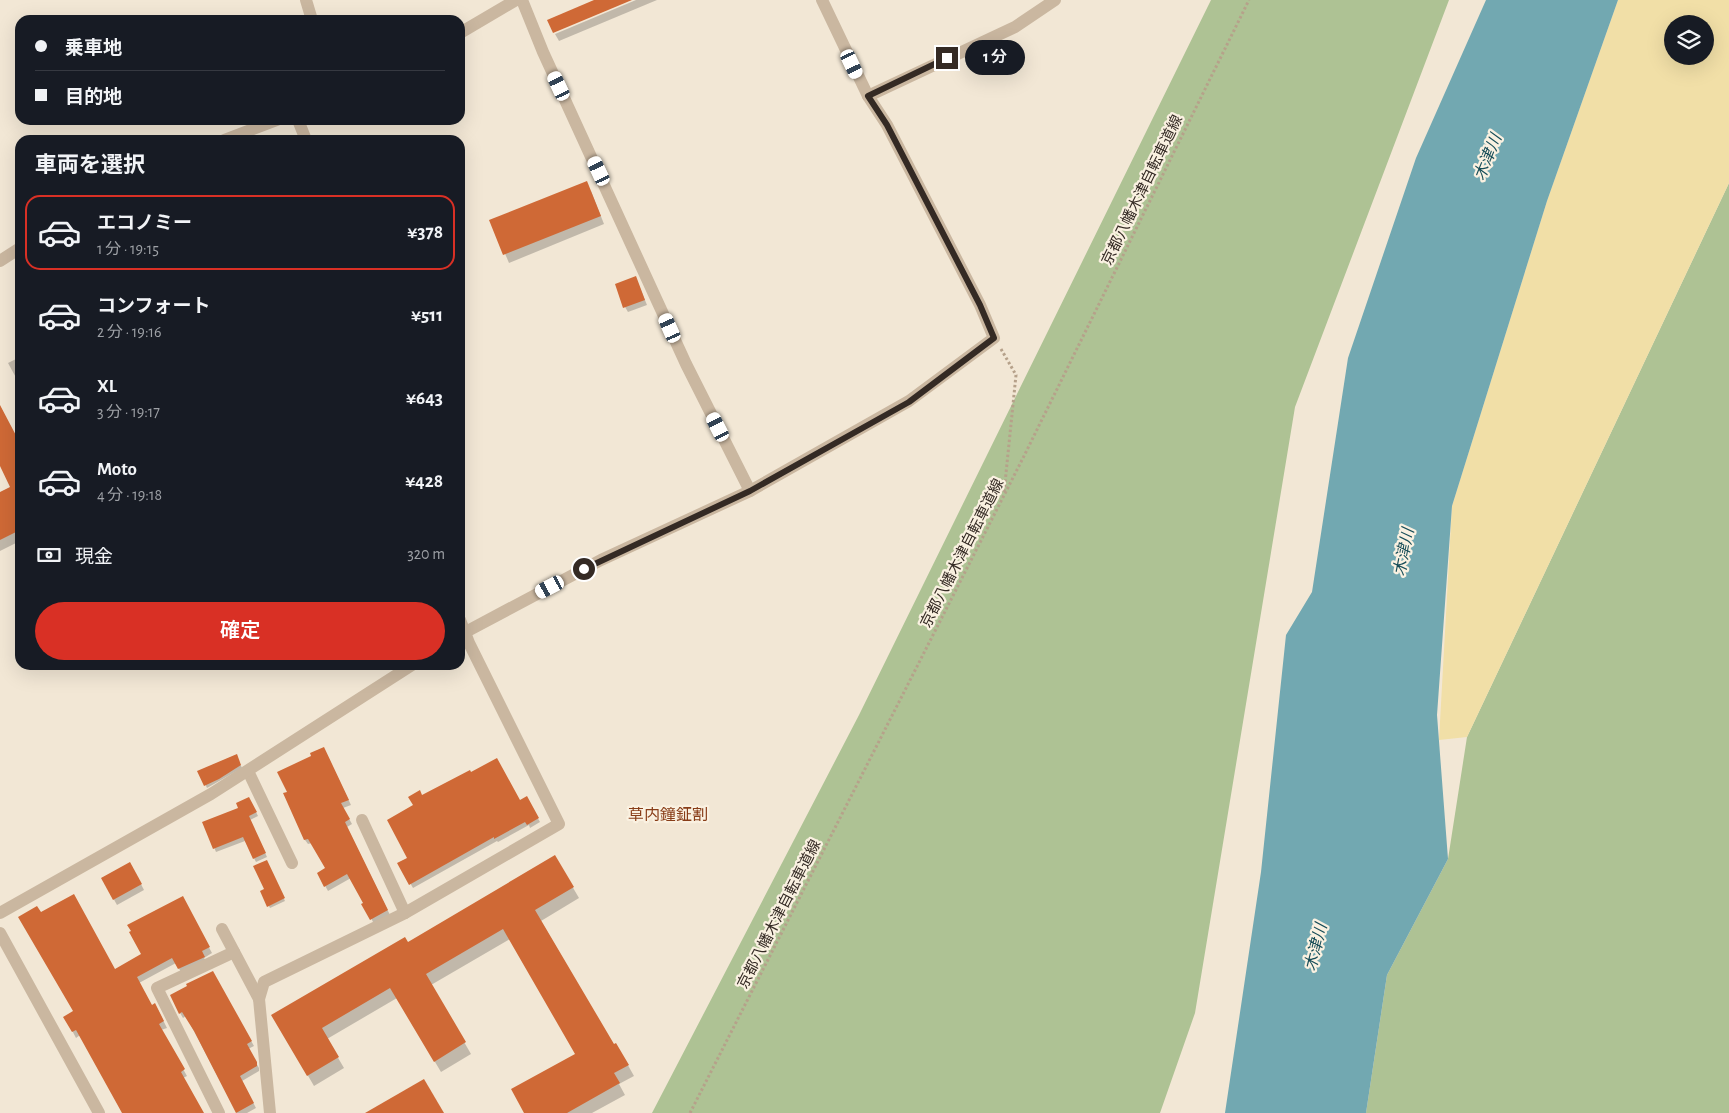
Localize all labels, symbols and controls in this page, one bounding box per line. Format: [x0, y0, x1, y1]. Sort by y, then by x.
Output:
map controls [1664, 15, 1714, 65]
button: layers [1664, 15, 1714, 65]
text: 乗車地 [65, 39, 122, 58]
callout: 1 分 [964, 40, 1024, 76]
car [838, 47, 865, 81]
route end [936, 47, 958, 69]
text: 1 分 [983, 49, 1007, 65]
car [545, 69, 572, 103]
text: 目的地 [65, 88, 122, 107]
street label: 京都八幡木津自転車道線 [1099, 112, 1185, 268]
water label: 木津川 [1471, 130, 1505, 183]
text: 車両を選択 [35, 154, 145, 176]
car [585, 154, 612, 188]
icon: car [37, 210, 82, 255]
text: エコノミー [97, 214, 192, 233]
text: ¥378 [407, 223, 443, 242]
text: 1 分 · 19:15 [97, 241, 159, 257]
icon: car [37, 293, 82, 338]
text: コンフォート [97, 297, 210, 316]
text: ¥511 [411, 306, 443, 325]
car [657, 311, 682, 345]
text: 2 分 · 19:16 [97, 324, 162, 340]
icon: car [37, 376, 82, 421]
text: XL [97, 377, 117, 396]
text: ¥643 [406, 389, 443, 408]
text: 3 分 · 19:17 [97, 404, 160, 420]
car [704, 410, 731, 444]
icon: car [37, 459, 82, 504]
text: Moto [97, 460, 137, 479]
text: ¥428 [405, 472, 443, 491]
street label: 京都八幡木津自転車道線 [917, 476, 1007, 630]
text: 4 分 · 19:18 [97, 487, 162, 503]
water label: 木津川 [1391, 525, 1417, 577]
icon: cash [35, 541, 63, 569]
text: 320 m [407, 546, 445, 562]
text: 現金 [75, 548, 113, 567]
route start [573, 558, 595, 580]
car [533, 573, 566, 601]
button: 確定 [35, 602, 445, 660]
district label: 草内鐘鉦割 [628, 806, 708, 823]
street label: 京都八幡木津自転車道線 [734, 837, 824, 991]
water label: 木津川 [1301, 920, 1330, 972]

